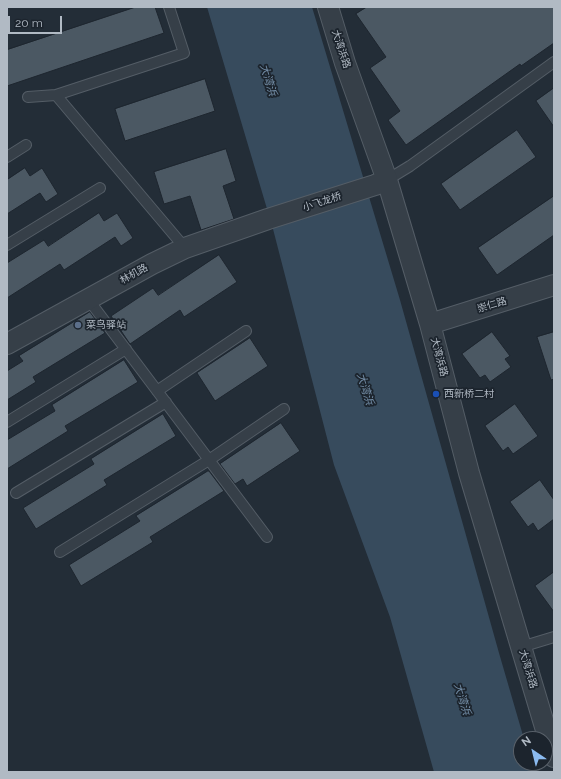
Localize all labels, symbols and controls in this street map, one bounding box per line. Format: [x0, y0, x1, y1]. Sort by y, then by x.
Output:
scale bar [10, 8, 64, 34]
text: 20 m [15, 16, 43, 30]
street label: 大湾浜路 [329, 28, 353, 70]
water label: 大湾浜 [257, 62, 279, 98]
street label: 小飞龙桥 [301, 190, 343, 214]
street label: 林机路 [118, 261, 150, 287]
street label: 崇仁路 [476, 295, 508, 315]
place label: 菜鸟驿站 [86, 319, 126, 331]
marker: 菜鸟驿站 [73, 320, 83, 330]
street label: 大湾浜路 [428, 336, 450, 378]
water label: 大湾浜 [354, 371, 376, 407]
place label: 西新桥二村 [444, 388, 494, 400]
marker: 西新桥二村 [431, 389, 441, 399]
street label: 大湾浜路 [516, 648, 540, 690]
water label: 大湾浜 [451, 681, 473, 717]
north arrow [513, 731, 553, 771]
text: N [519, 734, 534, 749]

